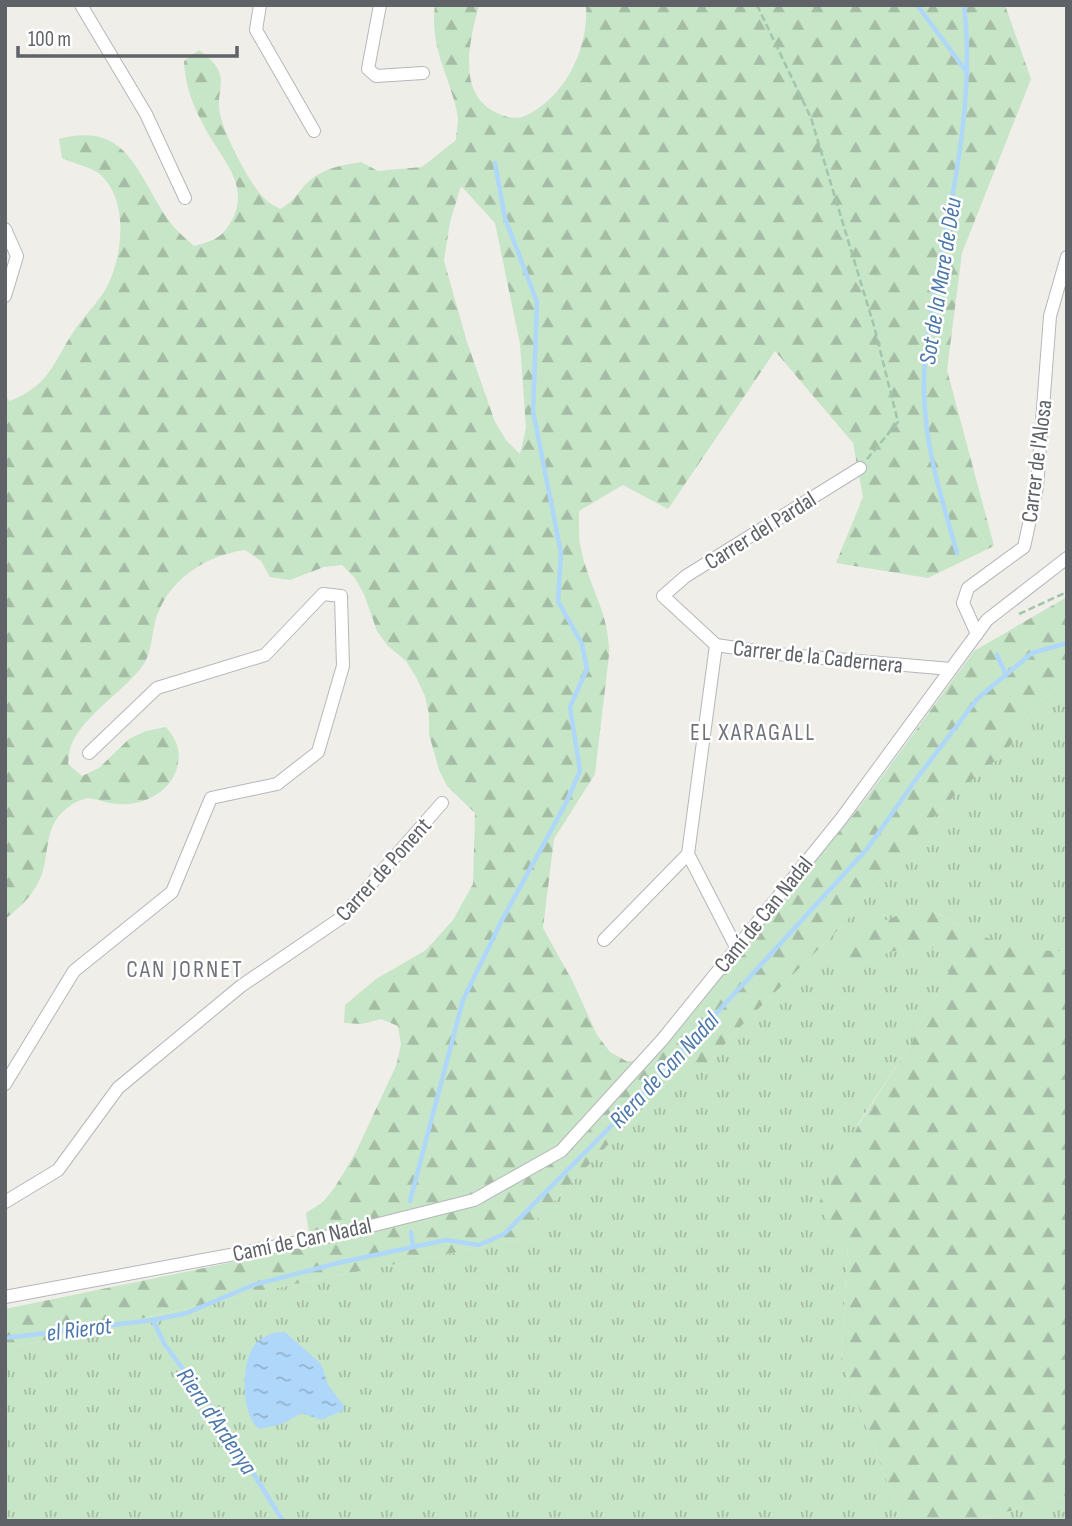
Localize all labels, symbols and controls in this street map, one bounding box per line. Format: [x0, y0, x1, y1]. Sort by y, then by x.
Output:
scale bar [18, 14, 236, 58]
text: 100 m [28, 27, 71, 52]
water label: Sot de la Mare de Déu [913, 195, 968, 367]
street label: Carrer de l'Alosa [1016, 398, 1058, 524]
street label: Carrer del Pardal [700, 486, 821, 576]
street label: Carrer de la Cadernera [732, 634, 904, 680]
district label: EL XARAGALL [690, 718, 816, 747]
street label: Carrer de Ponent [330, 812, 438, 927]
street label: Camí de Can Nadal [708, 851, 819, 978]
district label: CAN JORNET [126, 955, 244, 984]
water label: Riera de Can Nadal [603, 1006, 726, 1134]
street label: Camí de Can Nadal [230, 1212, 374, 1268]
water label: el Rierot [45, 1311, 114, 1348]
water label: Riera d'Ardenya [170, 1362, 263, 1480]

